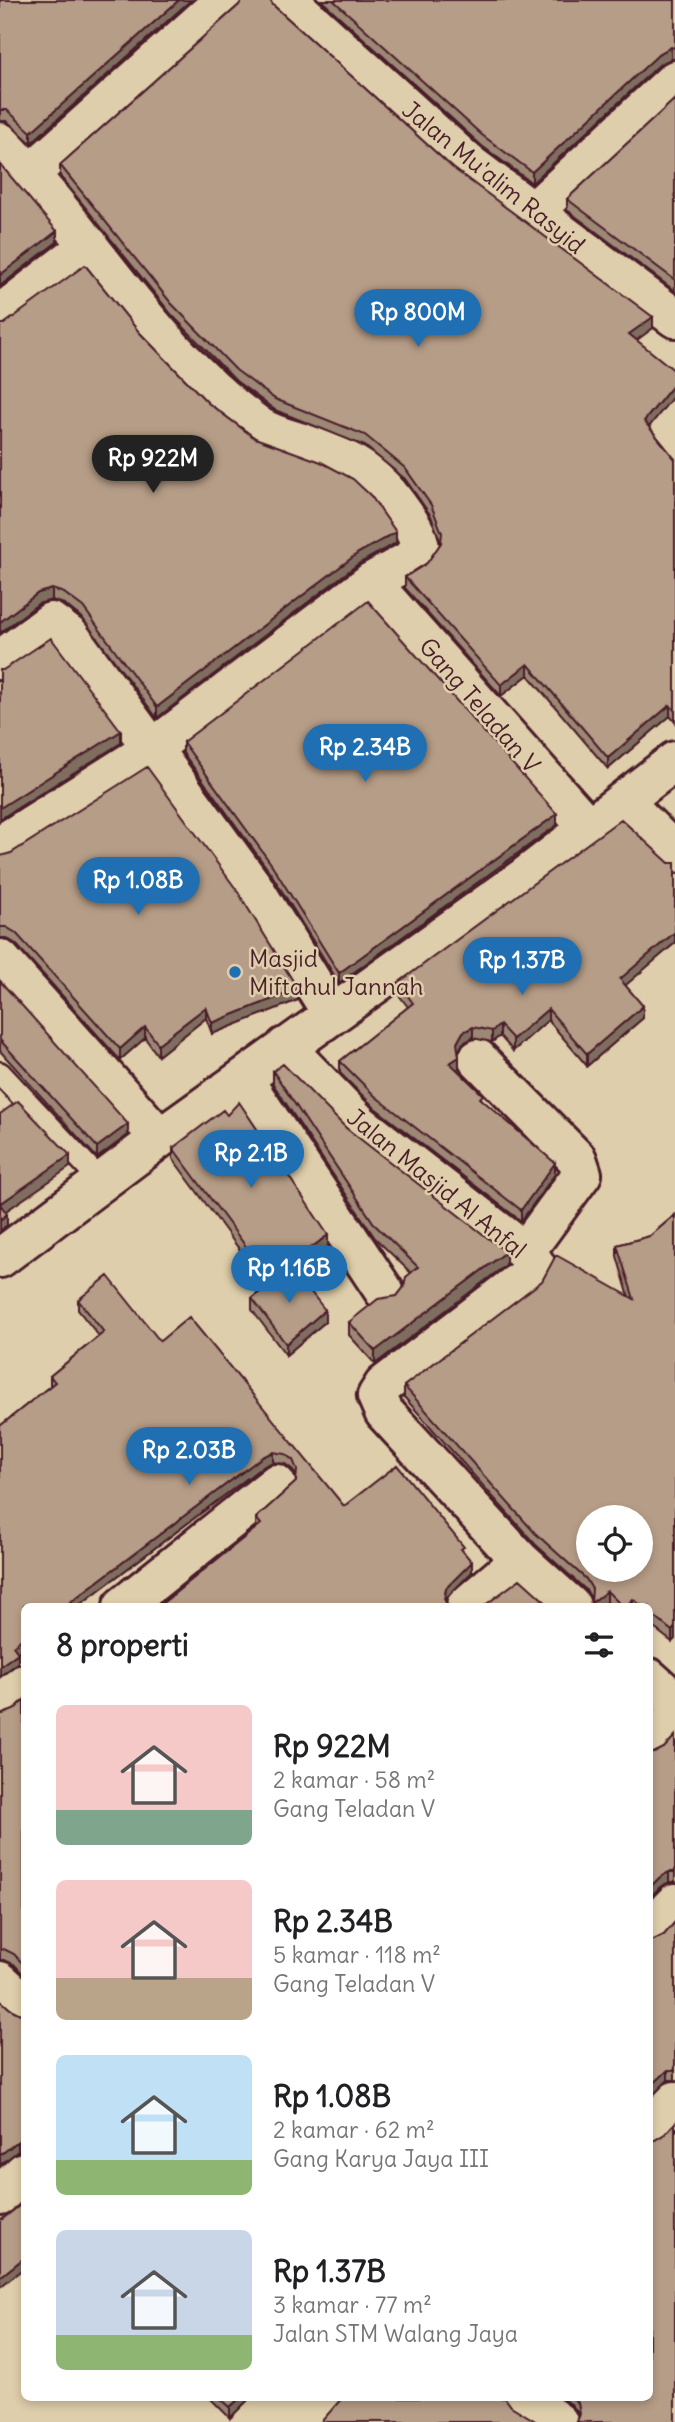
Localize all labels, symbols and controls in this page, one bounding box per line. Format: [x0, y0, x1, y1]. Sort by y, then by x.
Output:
street label: Jalan Mu'alim Rasyid [397, 94, 591, 260]
pin: Rp 800M [353, 290, 483, 349]
text: Rp 800M [370, 297, 466, 326]
pin: Rp 922M [88, 435, 218, 495]
text: Rp 922M [108, 443, 198, 472]
street label: Gang Teladan V [413, 631, 547, 779]
pin: Rp 2.34B [293, 724, 437, 784]
text: Rp 2.34B [319, 732, 411, 761]
pin: Rp 1.08B [66, 858, 210, 917]
text: Rp 1.08B [93, 865, 183, 894]
pin: Rp 1.37B [450, 937, 594, 997]
place label: Masjid Miftahul Jannah [249, 943, 423, 1001]
text: Rp 1.37B [479, 945, 565, 974]
marker: Masjid Miftahul Jannah [227, 964, 243, 980]
street label: Jalan Masjid Al Anfal [342, 1102, 532, 1264]
pin: Rp 2.1B [186, 1130, 316, 1190]
text: Rp 2.1B [214, 1138, 288, 1167]
pin: Rp 1.16B [217, 1246, 361, 1305]
text: Rp 1.16B [247, 1253, 331, 1282]
pin: Rp 2.03B [117, 1428, 261, 1487]
text: Rp 2.03B [142, 1435, 236, 1464]
map controls [576, 1505, 653, 1582]
button: locate [576, 1505, 653, 1582]
text: 8 properti [56, 1626, 189, 1664]
icon: filters [580, 1626, 618, 1664]
text: Rp 922M [273, 1727, 391, 1765]
icon: home [112, 1733, 196, 1817]
text: 2 kamar · 58 m² [273, 1765, 435, 1794]
text: Gang Teladan V [273, 1794, 435, 1823]
text: Rp 2.34B [273, 1902, 393, 1940]
icon: home [112, 1908, 196, 1992]
text: 5 kamar · 118 m² [273, 1940, 441, 1969]
text: Gang Teladan V [273, 1969, 435, 1998]
text: Rp 1.08B [273, 2077, 391, 2115]
icon: home [112, 2083, 196, 2167]
text: 2 kamar · 62 m² [273, 2115, 435, 2144]
text: Gang Karya Jaya III [273, 2144, 489, 2173]
text: Rp 1.37B [273, 2252, 386, 2290]
icon: home [112, 2258, 196, 2342]
text: 3 kamar · 77 m² [273, 2290, 432, 2319]
text: Jalan STM Walang Jaya [273, 2319, 518, 2348]

